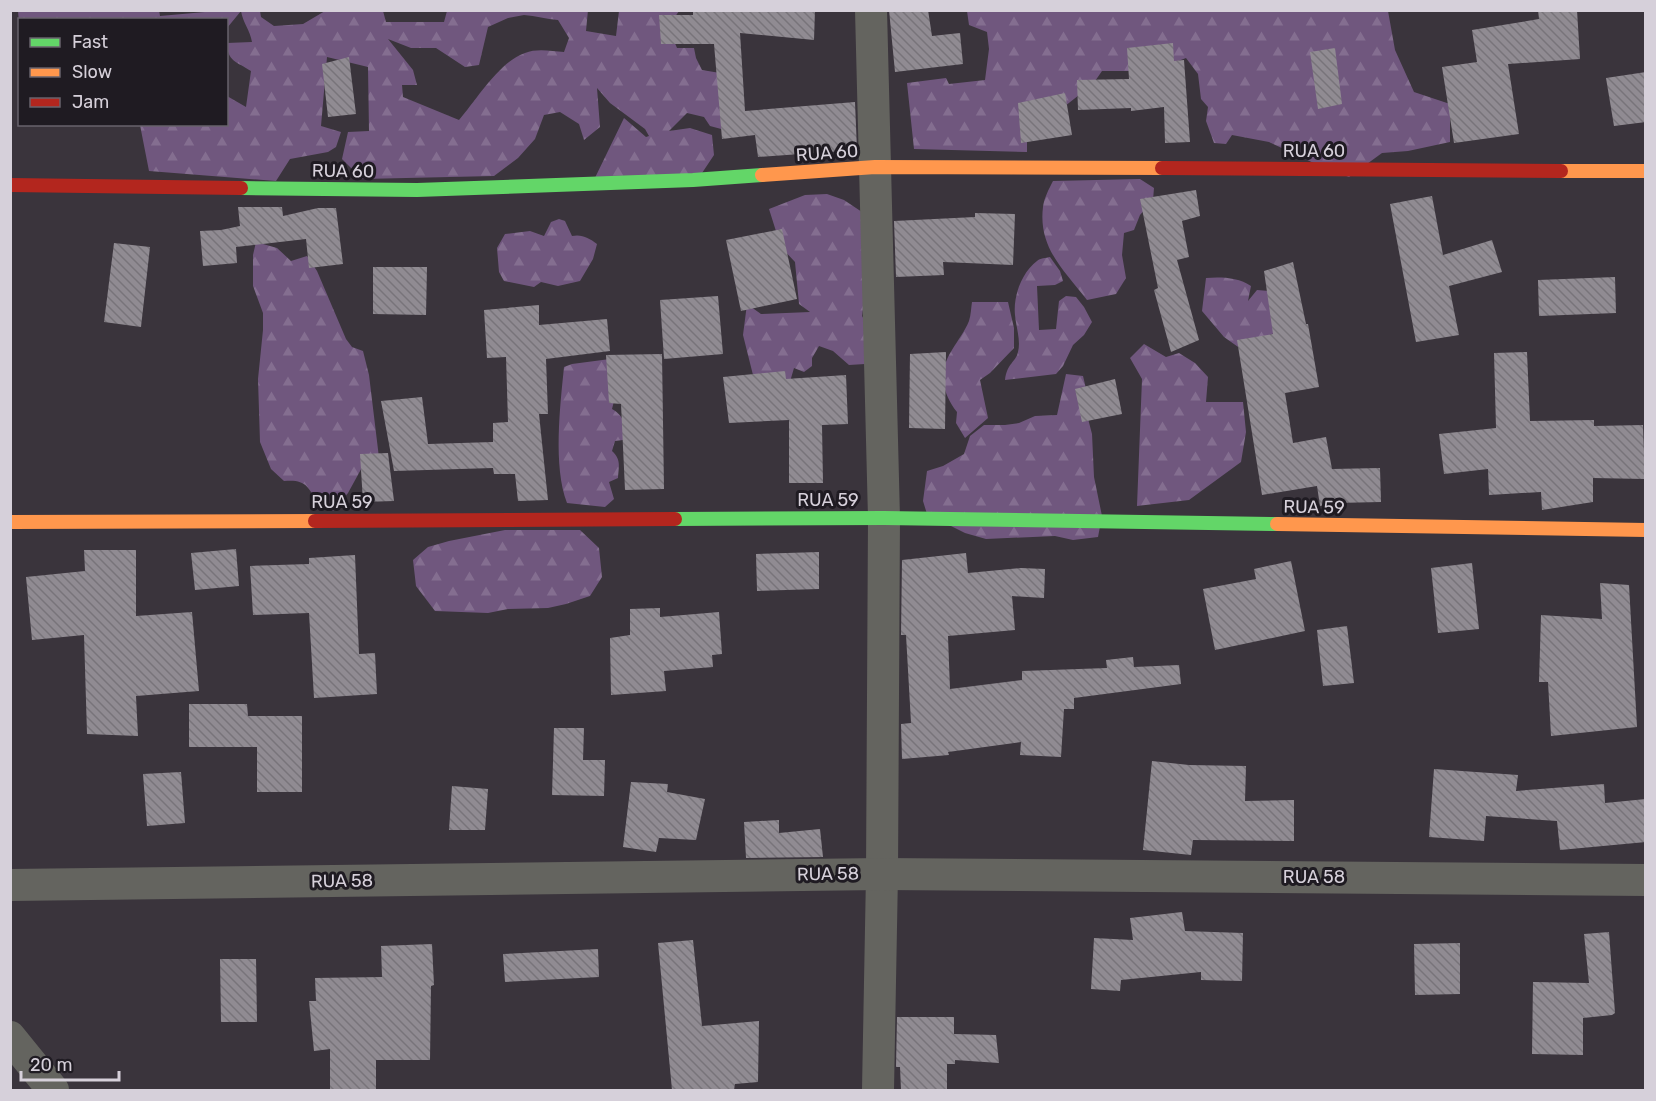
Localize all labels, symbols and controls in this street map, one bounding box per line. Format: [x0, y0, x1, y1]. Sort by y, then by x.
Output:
legend [18, 18, 228, 126]
text: Fast [72, 31, 108, 53]
text: Slow [72, 61, 112, 83]
text: Jam [72, 91, 109, 113]
street label: RUA 60 [795, 140, 859, 166]
street label: RUA 60 [1283, 140, 1345, 162]
street label: RUA 60 [312, 159, 374, 183]
street label: RUA 59 [797, 489, 859, 511]
street label: RUA 59 [311, 491, 373, 513]
street label: RUA 59 [1283, 495, 1345, 519]
street label: RUA 58 [797, 862, 859, 886]
street label: RUA 58 [1283, 866, 1345, 888]
street label: RUA 58 [311, 869, 373, 893]
scale bar [21, 1044, 118, 1082]
text: 20 m [30, 1054, 72, 1076]

